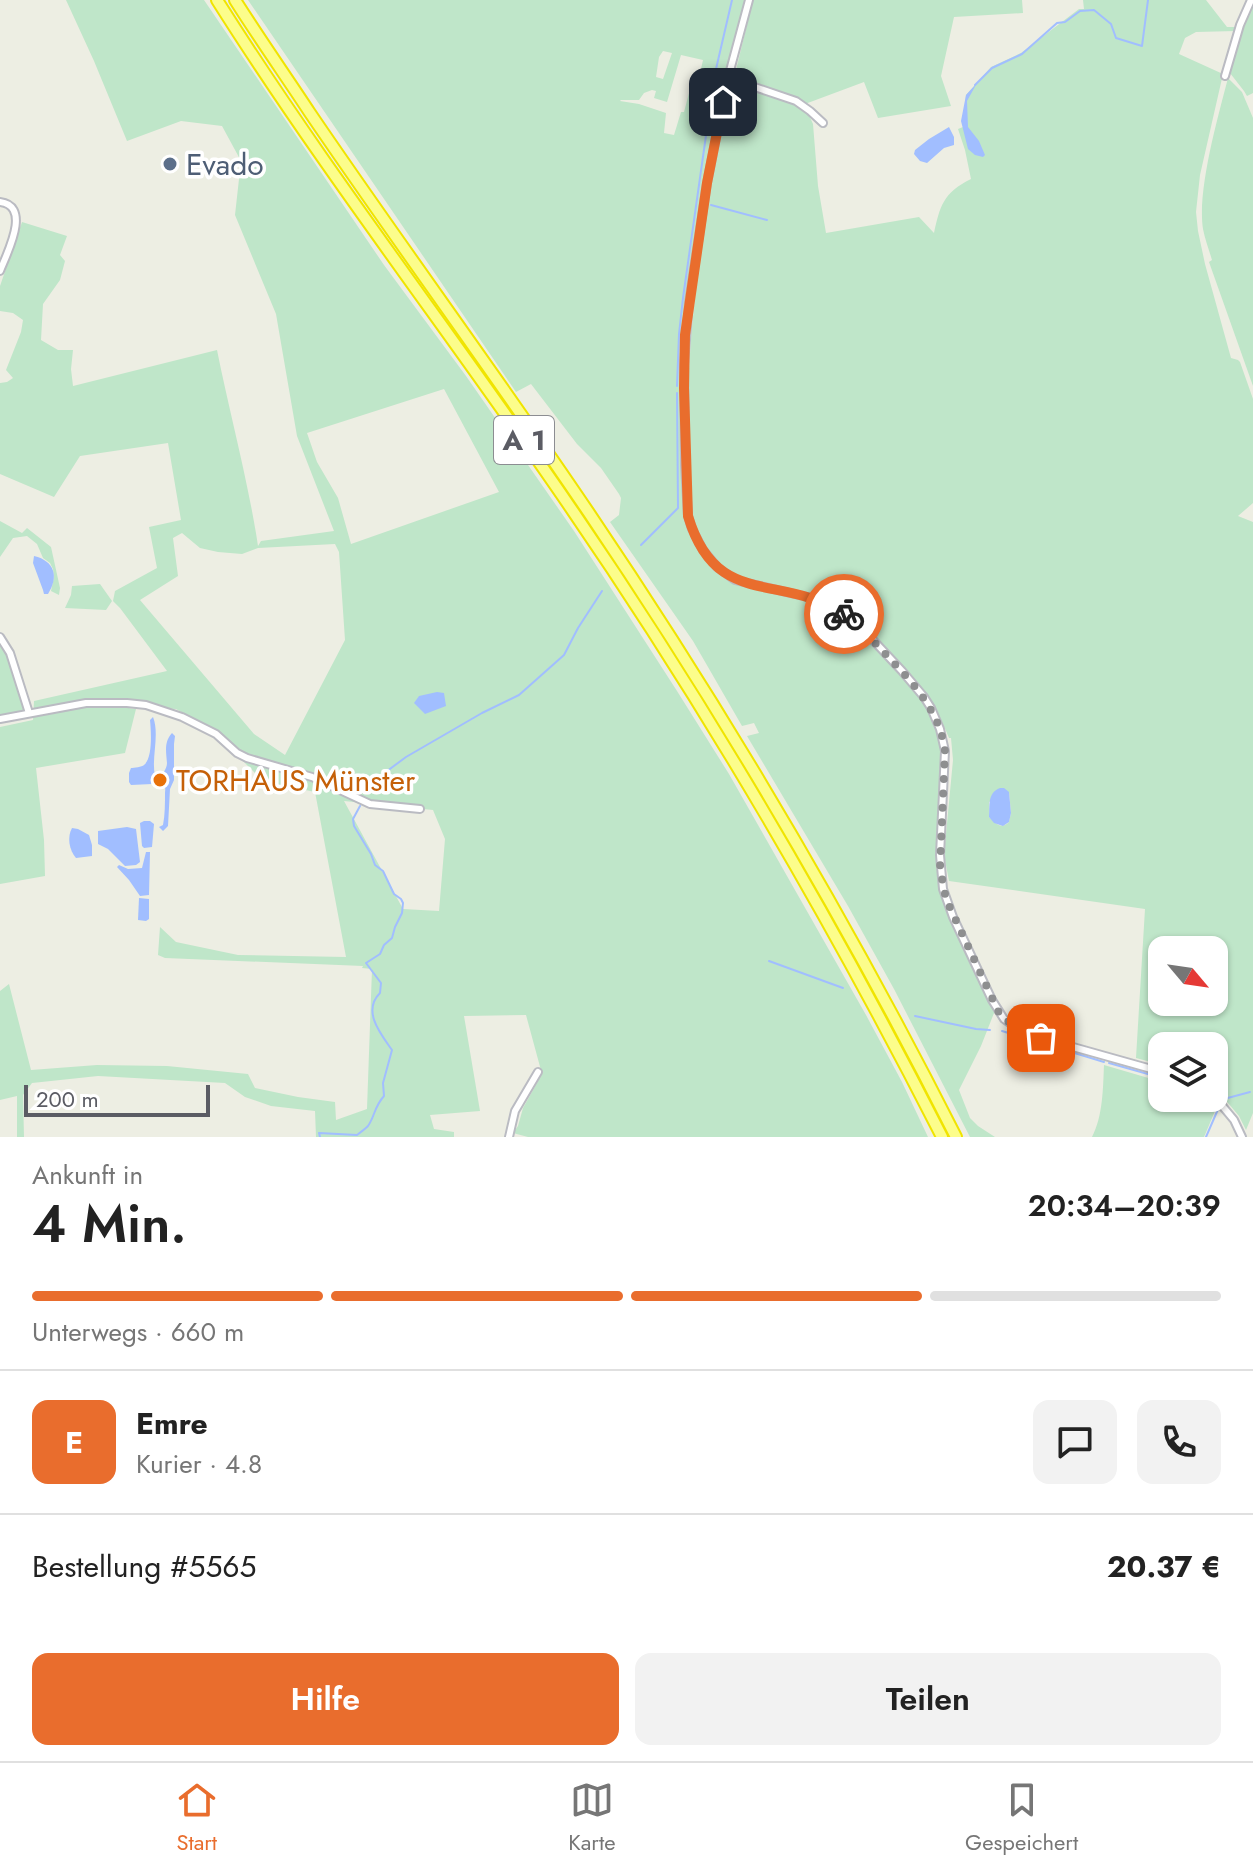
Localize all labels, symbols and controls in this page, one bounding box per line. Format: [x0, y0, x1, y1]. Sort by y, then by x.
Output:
pin [689, 68, 757, 136]
icon: home [701, 80, 745, 124]
place label: Evado [186, 143, 264, 186]
marker: Evado [161, 155, 179, 173]
road number: A 1 [494, 416, 554, 464]
courier [804, 574, 884, 654]
icon: bike [822, 592, 866, 636]
place label: TORHAUS Münster [176, 759, 416, 802]
marker: TORHAUS Münster [151, 771, 169, 789]
north arrow [1148, 936, 1228, 1016]
map controls [1148, 936, 1228, 1112]
pin [1007, 1004, 1075, 1072]
icon: bag [1019, 1016, 1063, 1060]
button: layers [1148, 1032, 1228, 1112]
scale bar [24, 1081, 210, 1117]
text: 200 m [36, 1083, 99, 1115]
text: Ankunft in [32, 1156, 143, 1194]
text: 20:34–20:39 [1028, 1184, 1221, 1227]
text: 4 Min. [32, 1186, 187, 1262]
text: Unterwegs · 660 m [32, 1313, 244, 1351]
button: chat [1033, 1400, 1117, 1484]
button: phone [1137, 1400, 1221, 1484]
text: Emre [136, 1402, 208, 1445]
text: E [65, 1421, 83, 1464]
text: Kurier · 4.8 [136, 1445, 262, 1483]
text: Bestellung #5565 [32, 1545, 257, 1588]
text: 20.37 € [1107, 1545, 1221, 1588]
button: Hilfe [32, 1653, 619, 1745]
button: Teilen [635, 1653, 1221, 1745]
tab: Start [175, 1778, 219, 1858]
tab: Karte [568, 1778, 616, 1858]
tab: Gespeichert [965, 1778, 1078, 1858]

